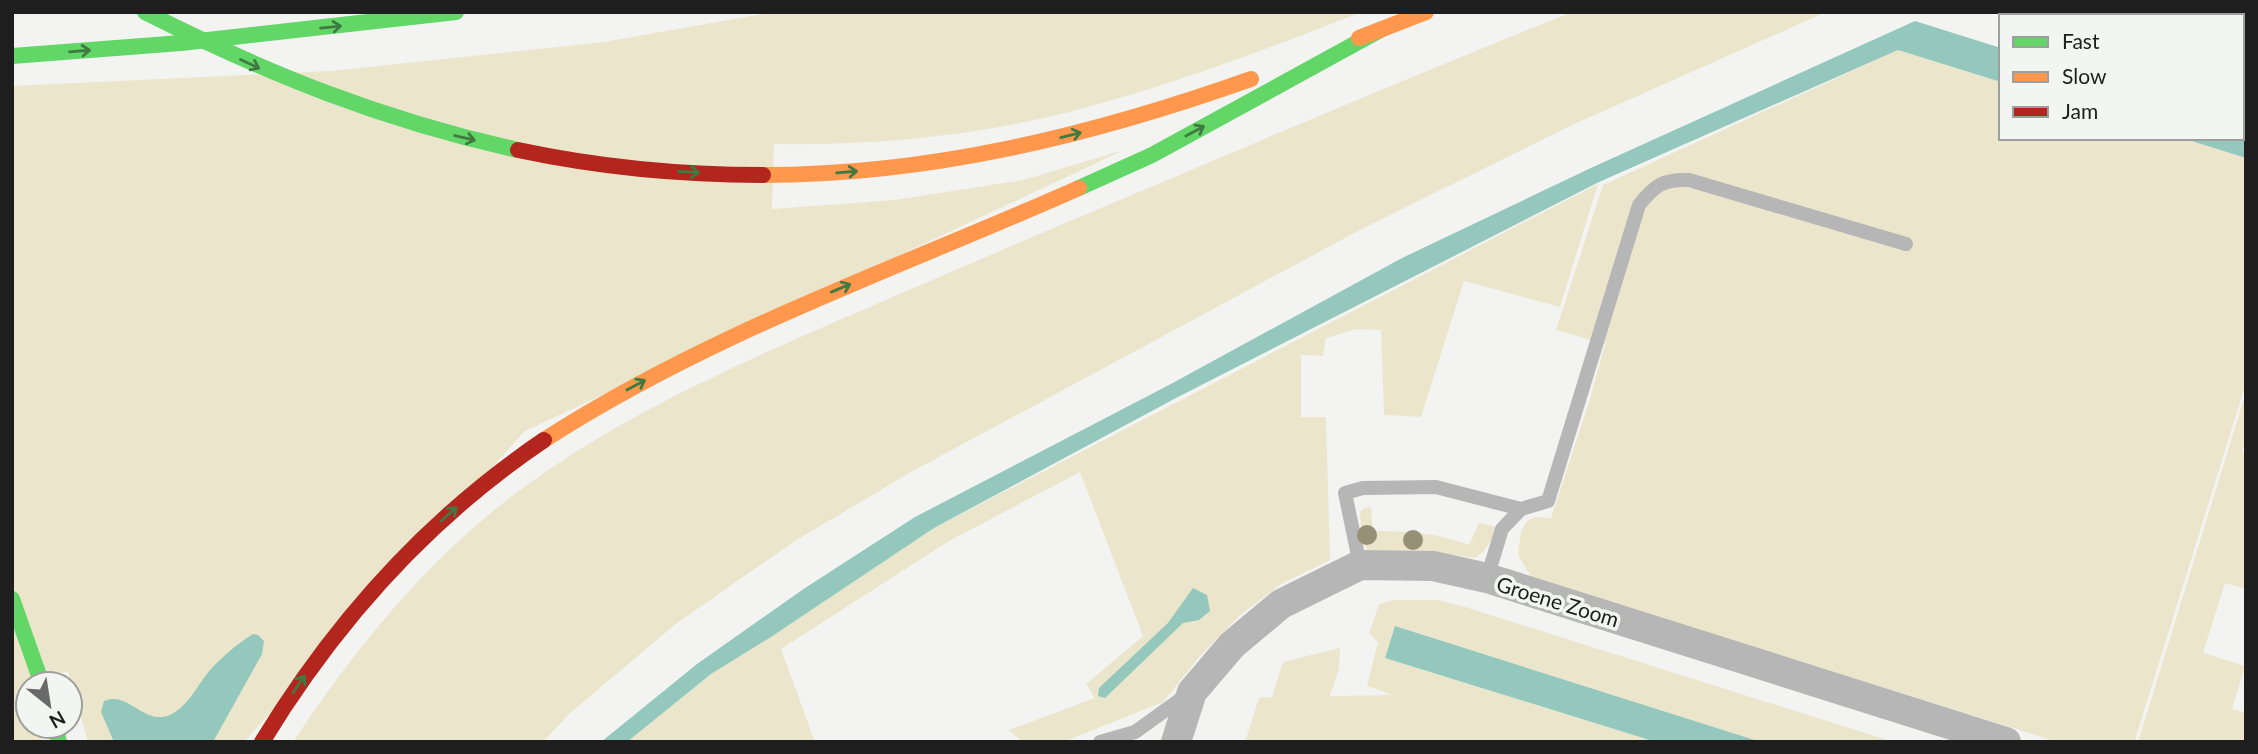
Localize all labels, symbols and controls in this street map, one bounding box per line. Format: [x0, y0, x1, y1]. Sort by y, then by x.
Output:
legend [1999, 14, 2244, 140]
one-way arrow [319, 20, 342, 33]
text: Fast [2062, 28, 2100, 53]
one-way arrow [69, 44, 91, 57]
one-way arrow [239, 58, 260, 71]
text: Slow [2062, 63, 2107, 88]
text: Jam [2062, 98, 2098, 123]
one-way arrow [1184, 124, 1205, 137]
one-way arrow [1059, 128, 1082, 141]
one-way arrow [453, 132, 475, 145]
one-way arrow [835, 165, 857, 178]
one-way arrow [677, 166, 700, 179]
one-way arrow [830, 281, 852, 294]
one-way arrow [625, 378, 646, 392]
one-way arrow [440, 506, 458, 522]
street label: Groene Zoom [1494, 571, 1622, 631]
north arrow [14, 670, 84, 740]
one-way arrow [292, 675, 306, 694]
text: N [46, 707, 70, 734]

